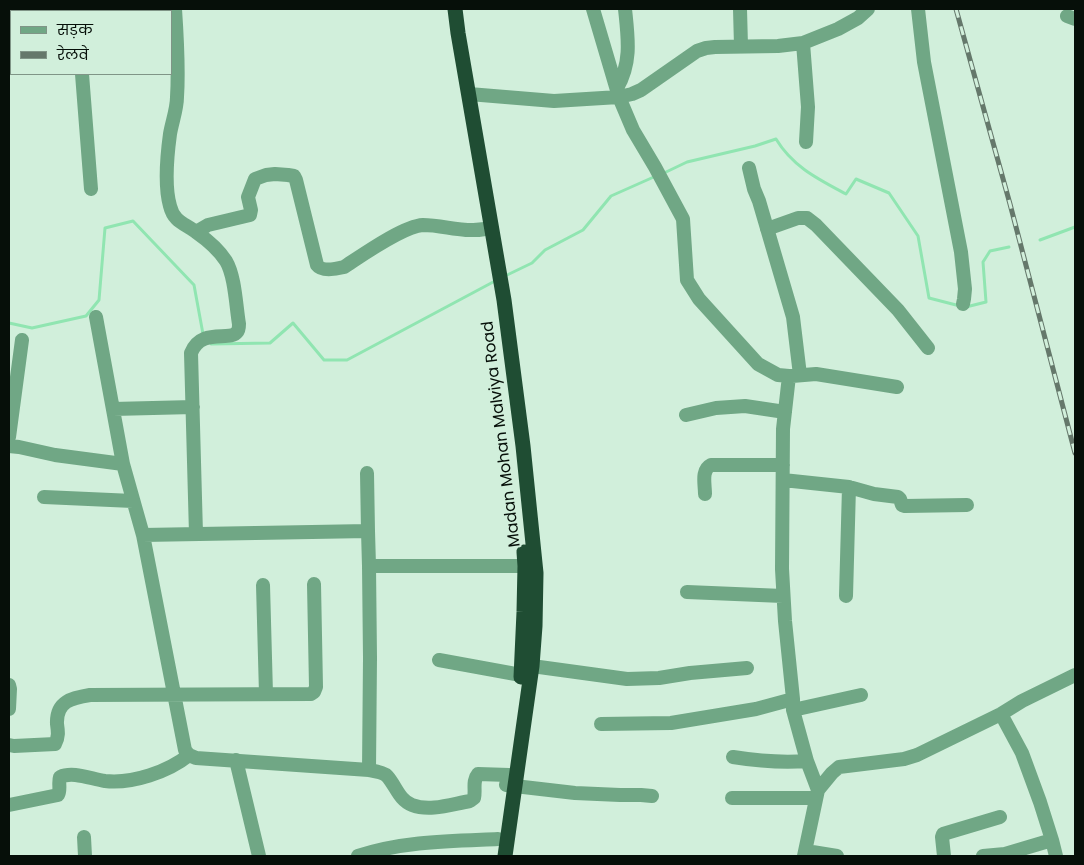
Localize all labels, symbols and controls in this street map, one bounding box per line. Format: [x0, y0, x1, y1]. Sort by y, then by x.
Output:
legend [10, 10, 172, 75]
text: सड़क [57, 19, 93, 40]
text: रेलवे [57, 44, 89, 65]
street label: Madan Mohan Malviya Road [479, 320, 525, 548]

